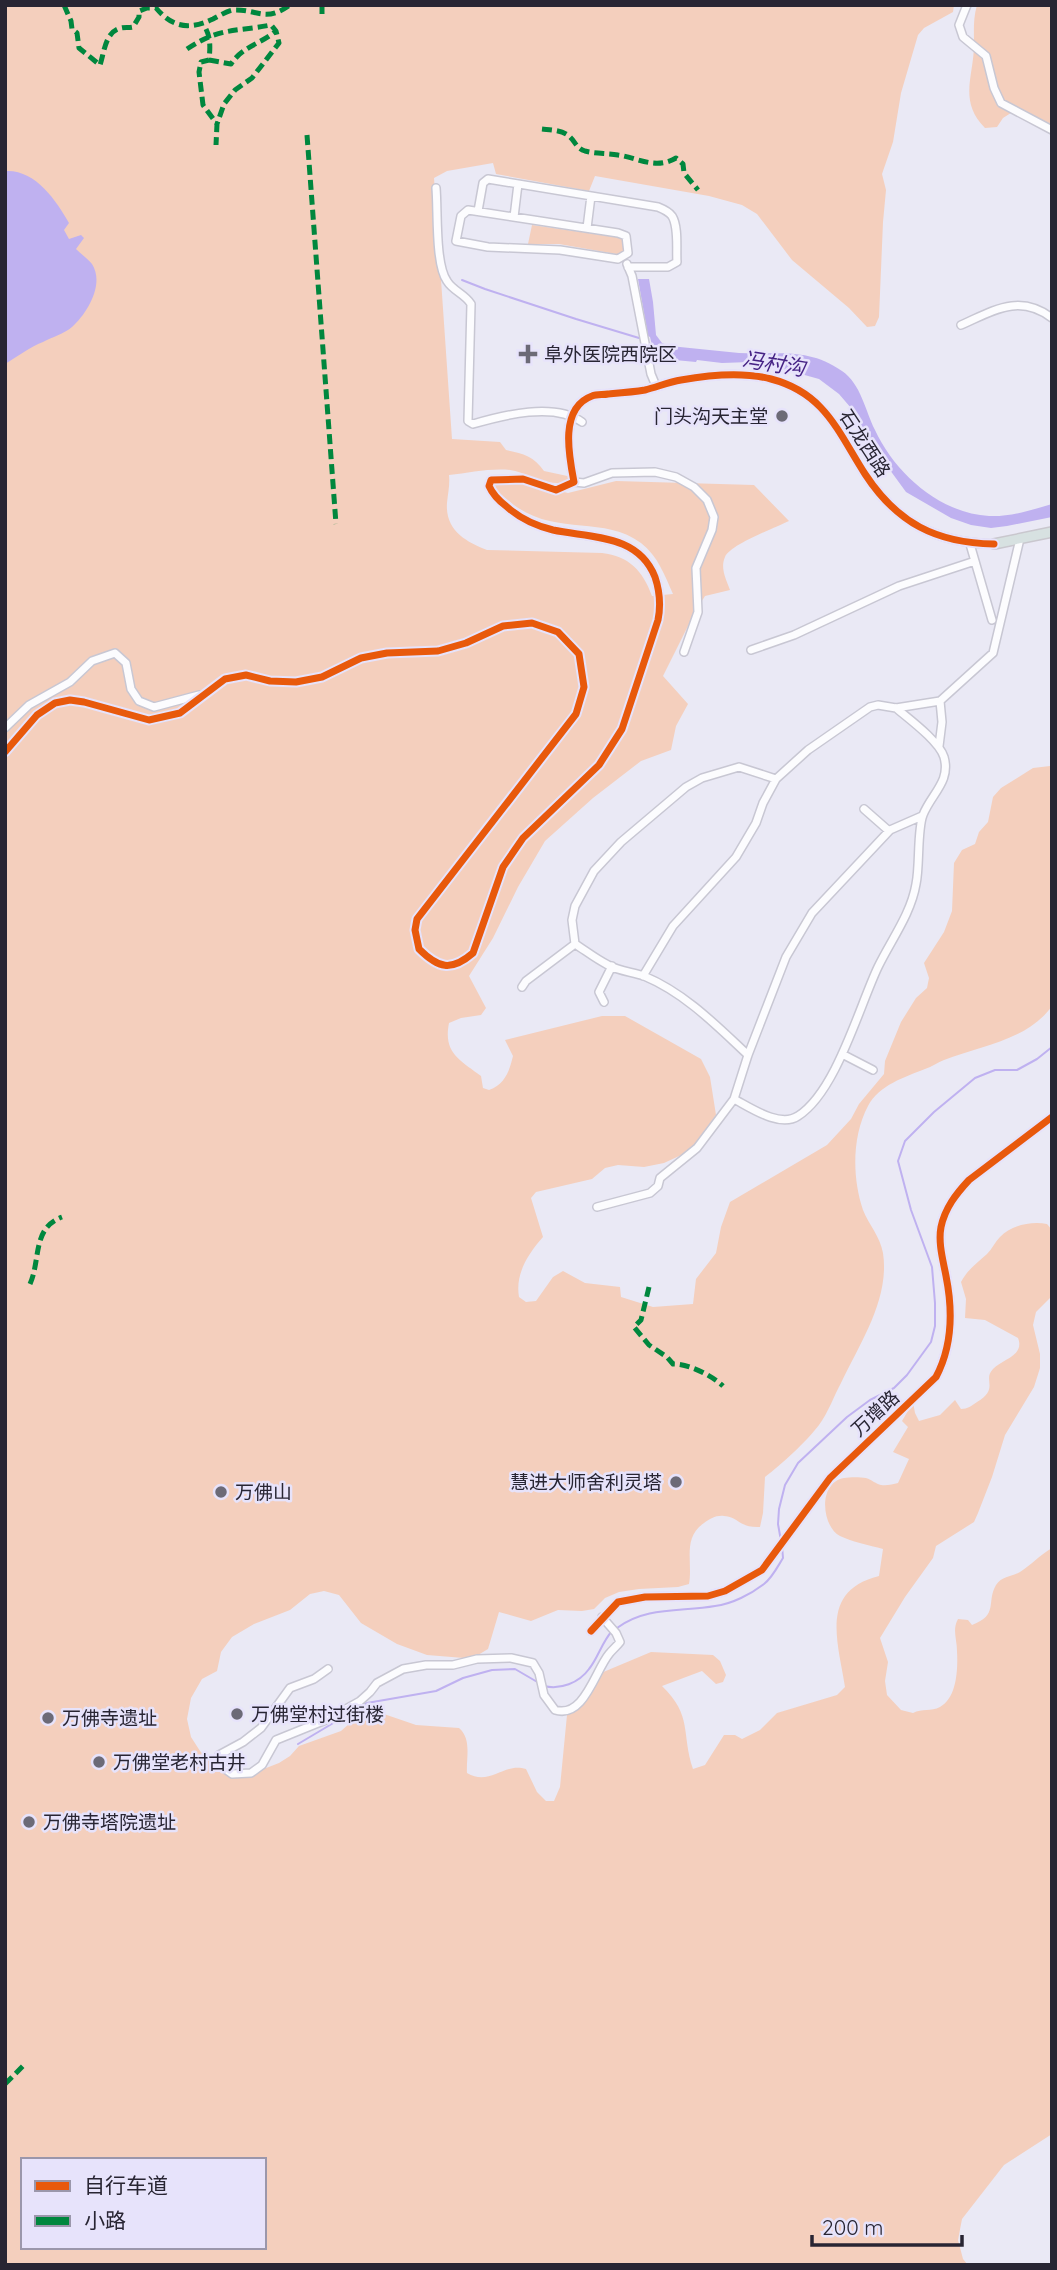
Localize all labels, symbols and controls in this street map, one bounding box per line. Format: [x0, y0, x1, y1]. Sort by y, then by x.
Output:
place label: 阜外医院西院区 [544, 342, 677, 366]
marker: 阜外医院西院区 [518, 344, 538, 364]
water label: 冯村沟 [741, 345, 809, 381]
place label: 门头沟天主堂 [654, 404, 768, 428]
street label: 石龙西路 [834, 405, 896, 481]
marker: 门头沟天主堂 [774, 408, 790, 424]
street label: 万增路 [846, 1385, 904, 1441]
place label: 慧进大师舍利灵塔 [510, 1470, 662, 1494]
marker: 慧进大师舍利灵塔 [668, 1474, 684, 1490]
place label: 万佛山 [235, 1480, 292, 1504]
marker: 万佛山 [213, 1484, 229, 1500]
place label: 万佛堂村过街楼 [251, 1702, 384, 1726]
place label: 万佛寺遗址 [62, 1706, 157, 1730]
marker: 万佛堂村过街楼 [229, 1706, 245, 1722]
marker: 万佛寺遗址 [40, 1710, 56, 1726]
place label: 万佛堂老村古井 [113, 1750, 246, 1774]
marker: 万佛堂老村古井 [91, 1754, 107, 1770]
place label: 万佛寺塔院遗址 [43, 1810, 176, 1834]
marker: 万佛寺塔院遗址 [21, 1814, 37, 1830]
legend [21, 2158, 266, 2249]
text: 自行车道 [84, 2172, 168, 2198]
scale bar [812, 2204, 962, 2248]
text: 小路 [84, 2207, 126, 2233]
text: 200 m [822, 2214, 884, 2240]

